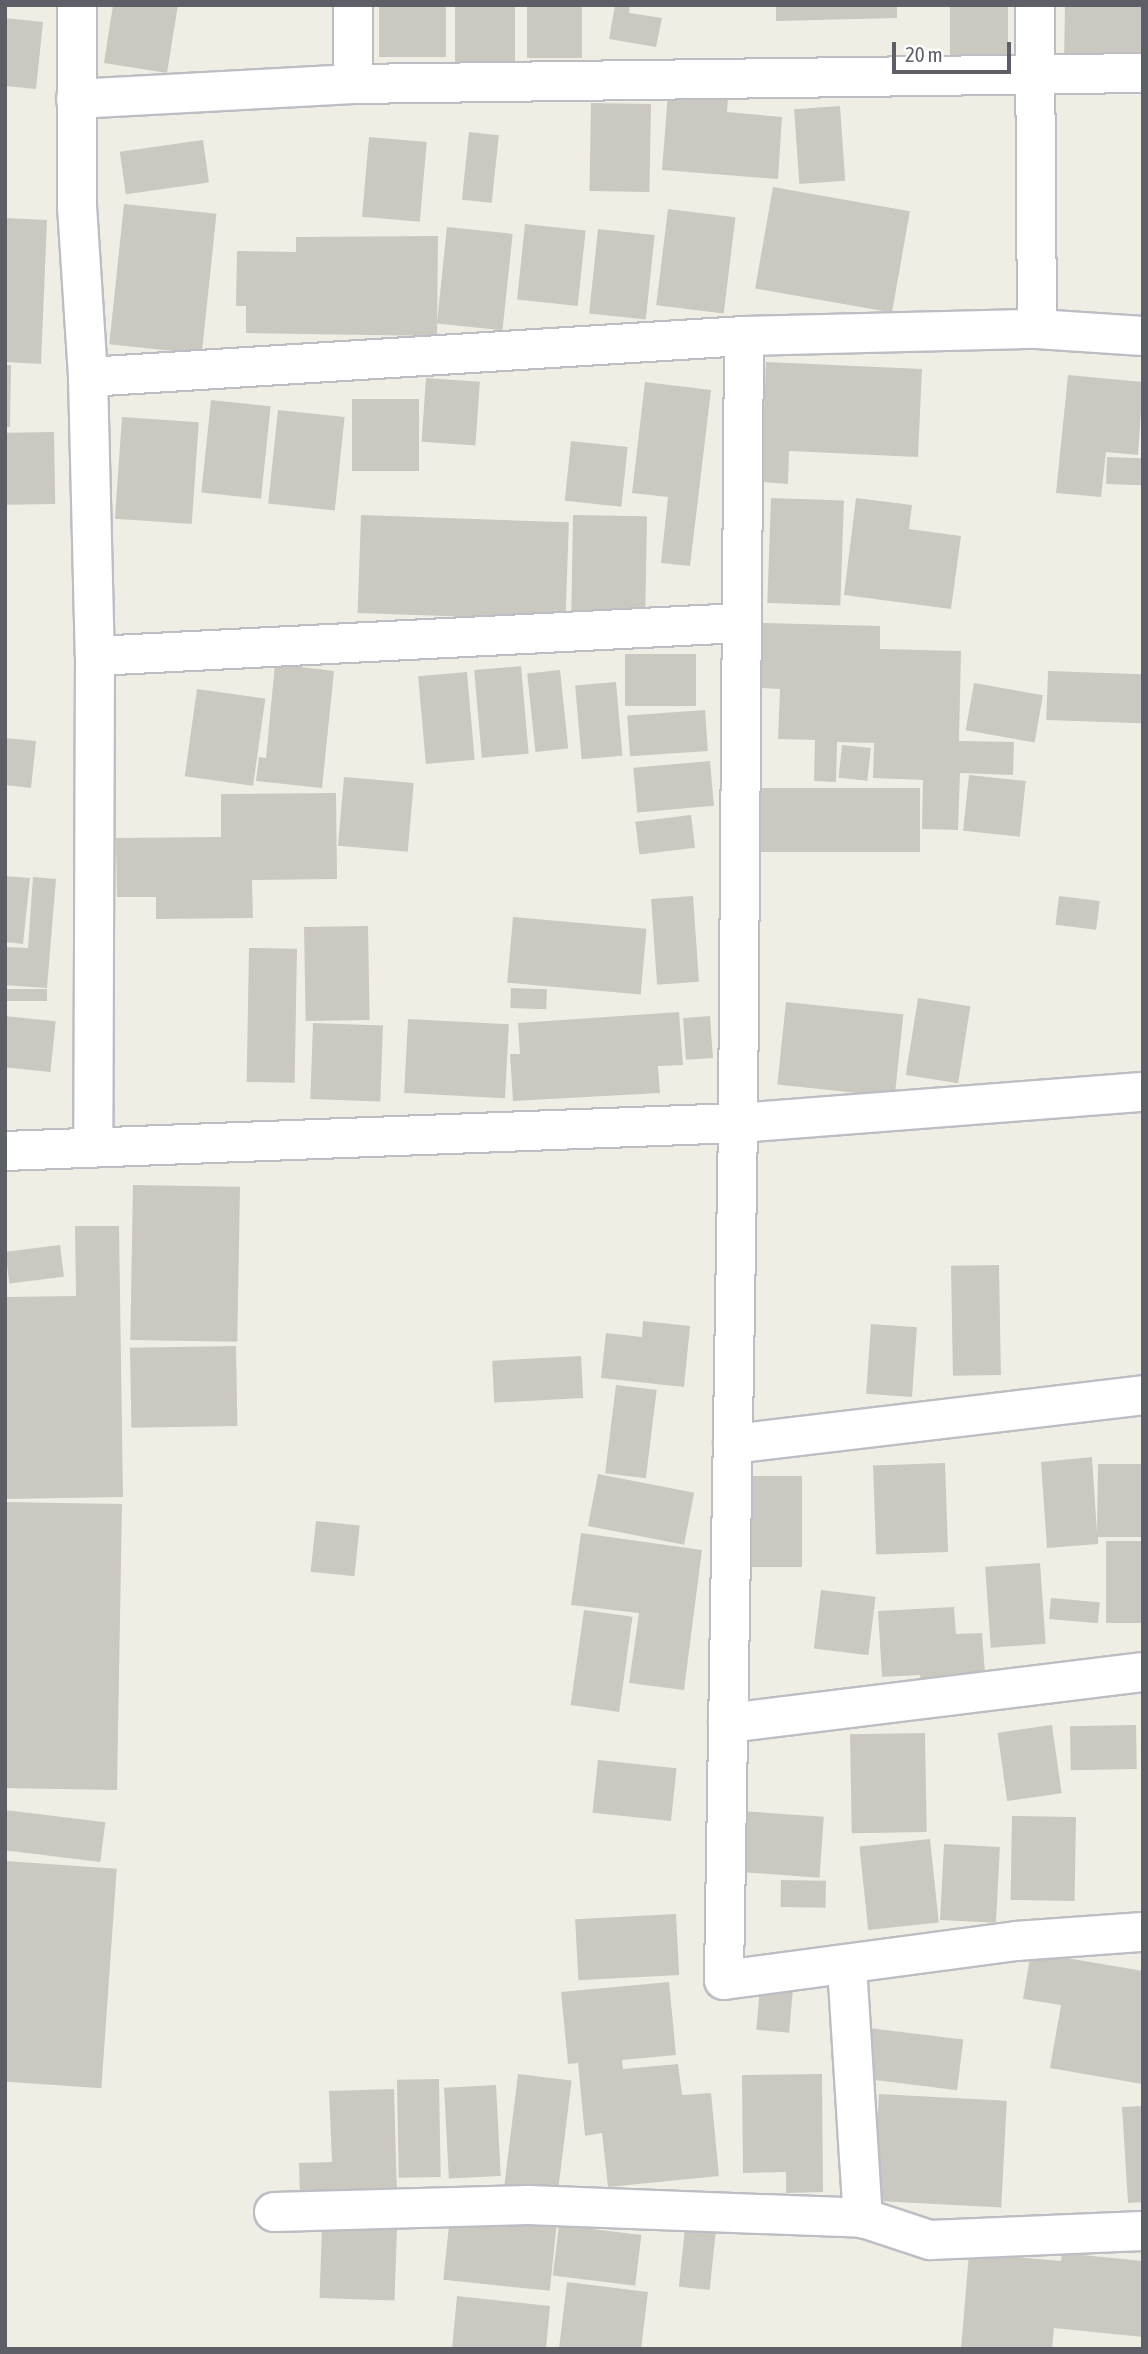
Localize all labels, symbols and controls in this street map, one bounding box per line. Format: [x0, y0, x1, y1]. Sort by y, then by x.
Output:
scale bar [896, 28, 1015, 72]
text: 20 m [905, 42, 943, 66]

